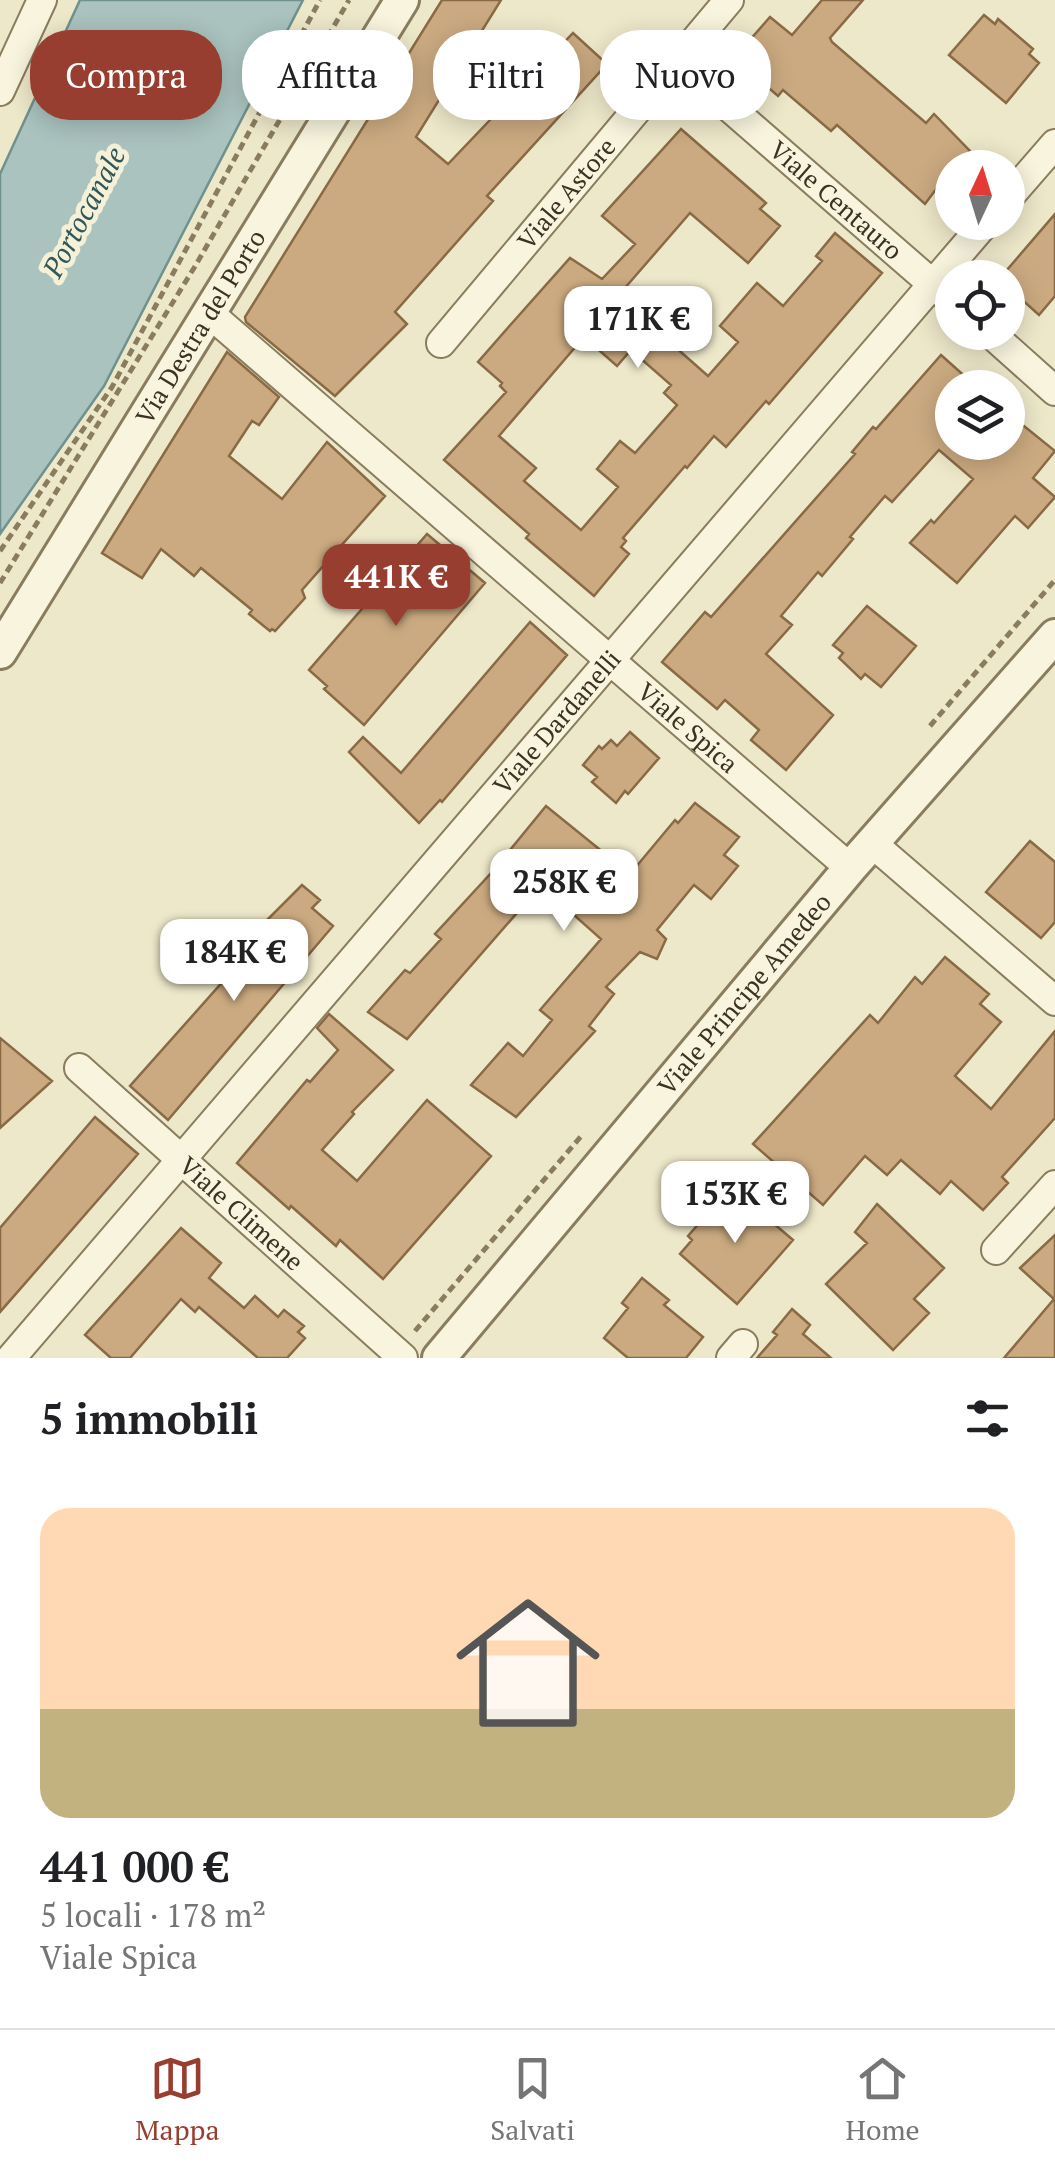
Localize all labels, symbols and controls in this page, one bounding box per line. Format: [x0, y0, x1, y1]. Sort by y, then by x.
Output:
chip: Compra [30, 30, 222, 120]
chip: Affitta [242, 30, 413, 120]
chip: Filtri [433, 30, 580, 120]
chip: Nuovo [600, 30, 771, 120]
street label: Viale Astore [510, 131, 622, 256]
street label: Viale Centauro [763, 133, 910, 267]
water label: Portocanale [33, 140, 134, 284]
north arrow [935, 150, 1025, 240]
map controls [935, 150, 1025, 460]
street label: Via Destra del Porto [128, 223, 273, 430]
button: locate [935, 260, 1025, 350]
pin: 171K € [557, 286, 719, 371]
text: 171K € [586, 297, 690, 339]
button: layers [935, 370, 1025, 460]
pin: 441K € [315, 544, 477, 629]
text: 441K € [344, 555, 448, 597]
street label: Viale Dardanelli [485, 643, 628, 801]
street label: Viale Spica [631, 675, 746, 780]
pin: 258K € [483, 849, 645, 934]
text: 258K € [512, 860, 616, 902]
street label: Viale Principe Amedeo [650, 886, 838, 1101]
pin: 184K € [153, 919, 315, 1004]
text: 184K € [182, 930, 286, 972]
street label: Viale Climene [173, 1149, 311, 1277]
pin: 153K € [654, 1161, 816, 1246]
text: 153K € [683, 1172, 787, 1214]
text: 5 immobili [40, 1390, 258, 1446]
icon: filters [960, 1391, 1015, 1446]
icon: home [438, 1573, 618, 1753]
text: 441 000 € [40, 1838, 229, 1894]
text: 5 locali · 178 m² [40, 1894, 266, 1936]
text: Viale Spica [40, 1936, 197, 1978]
tab: Mappa [135, 2051, 220, 2148]
tab: Salvati [490, 2051, 575, 2148]
tab: Home [846, 2051, 920, 2148]

